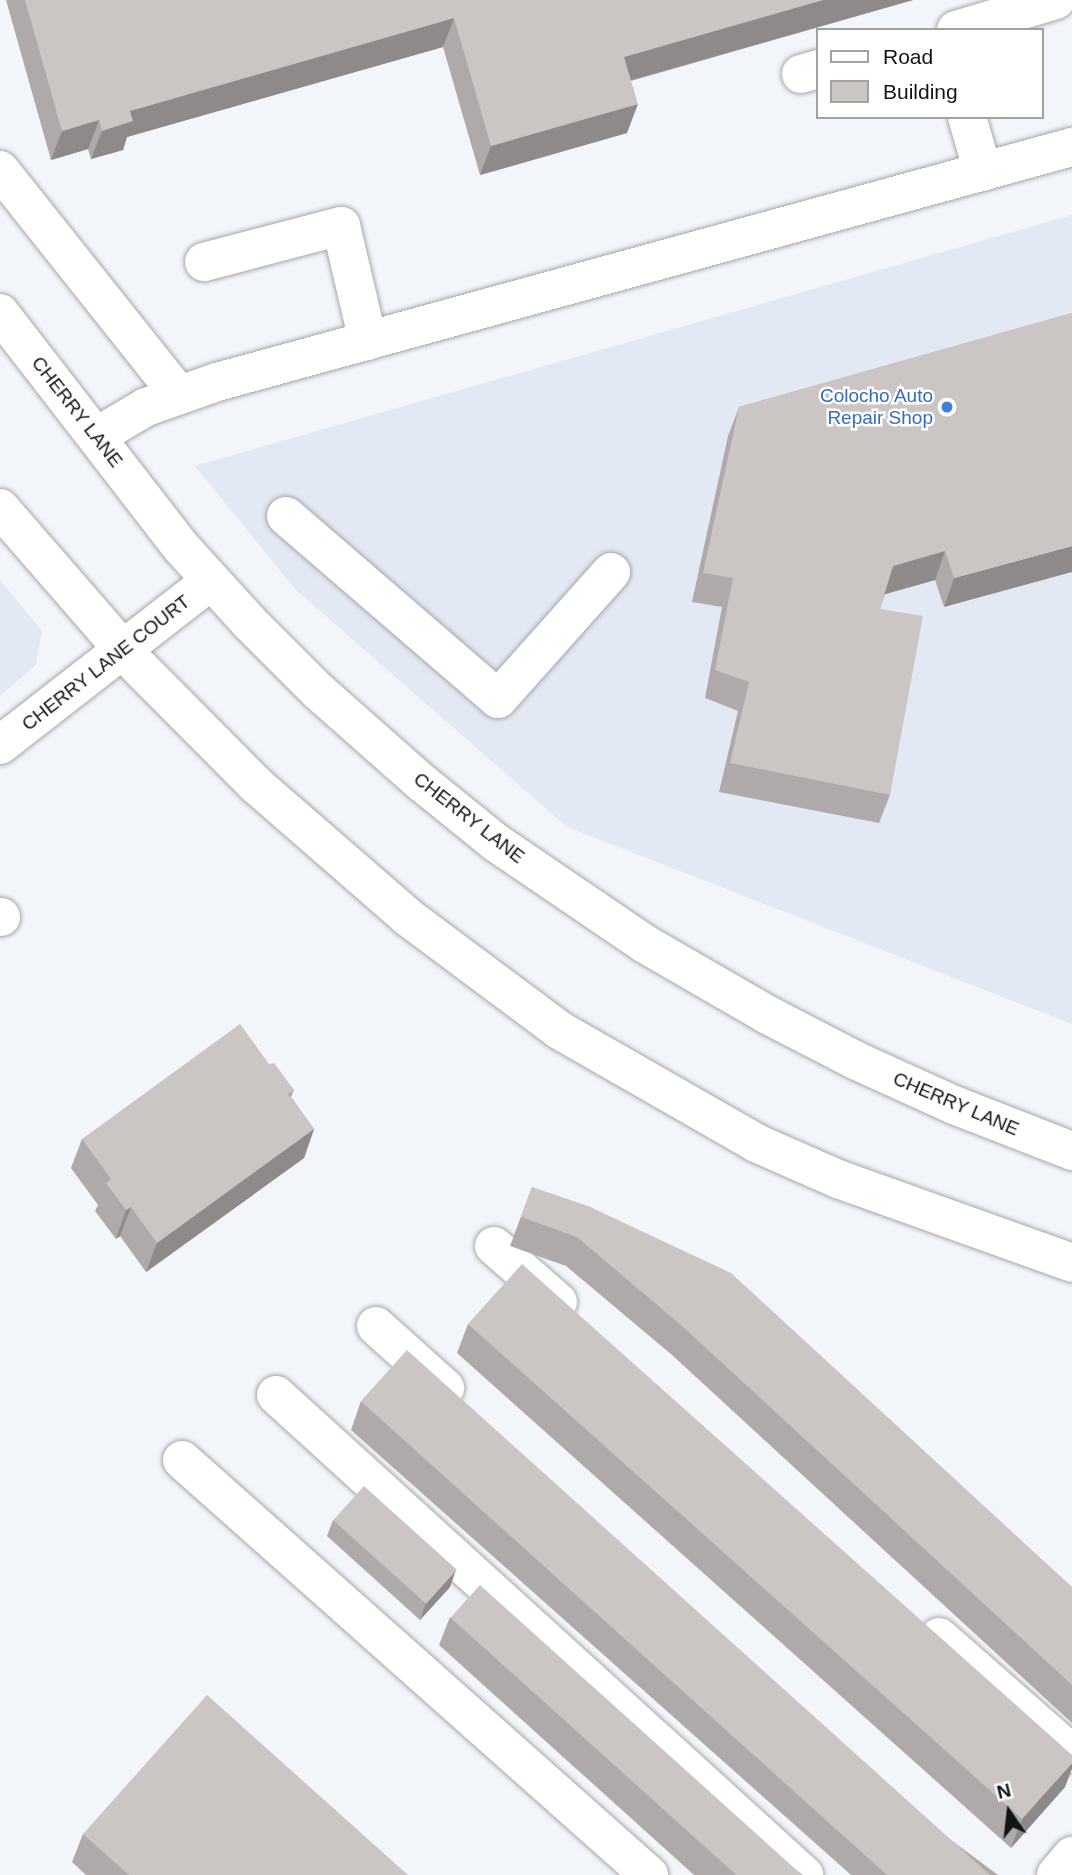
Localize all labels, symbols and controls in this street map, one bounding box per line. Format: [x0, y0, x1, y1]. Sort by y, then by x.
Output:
legend [816, 28, 1044, 119]
text: Road [883, 45, 933, 68]
text: Building [883, 80, 958, 103]
street label: CHERRY LANE [27, 352, 127, 472]
place label: Colocho Auto Repair Shop [819, 385, 933, 429]
marker: Colocho Auto Repair Shop [939, 399, 955, 415]
street label: CHERRY LANE COURT [17, 590, 195, 736]
street label: CHERRY LANE [409, 768, 529, 868]
street label: CHERRY LANE [890, 1067, 1022, 1141]
north arrow [974, 1777, 1044, 1847]
text: N [995, 1779, 1013, 1803]

